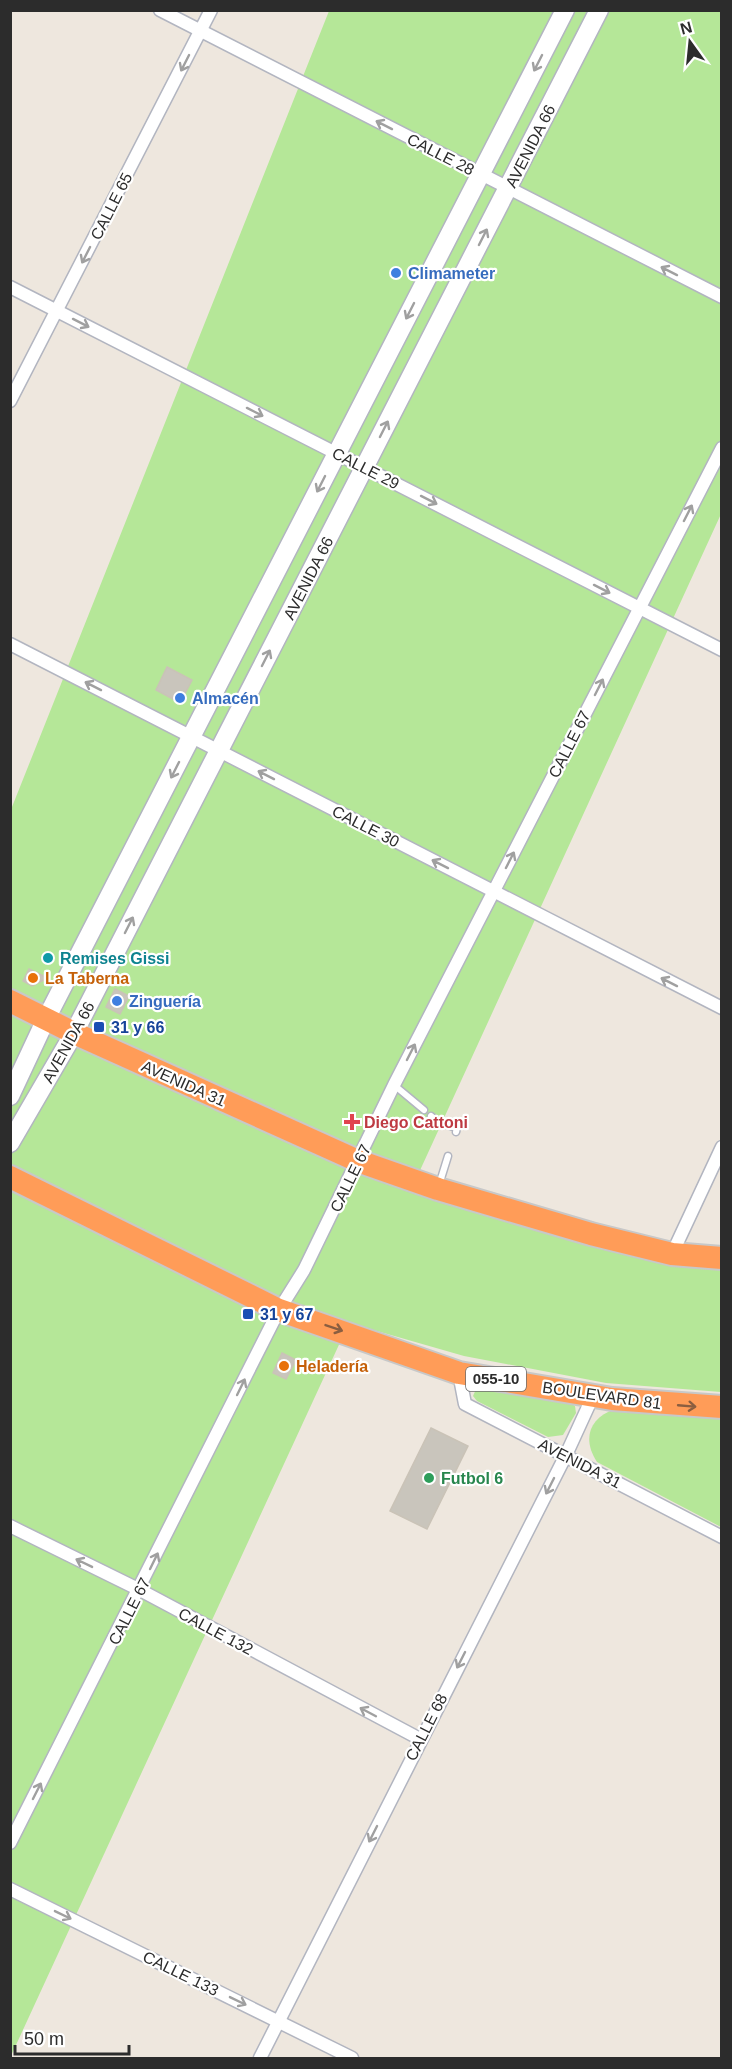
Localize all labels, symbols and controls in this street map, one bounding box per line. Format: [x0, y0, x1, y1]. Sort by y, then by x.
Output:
north arrow [660, 12, 720, 72]
text: N [678, 18, 694, 38]
one-way arrow [178, 53, 190, 71]
one-way arrow [532, 53, 543, 71]
street label: AVENIDA 66 [502, 102, 559, 190]
one-way arrow [375, 118, 393, 130]
street label: CALLE 28 [404, 130, 477, 179]
street label: CALLE 65 [87, 170, 136, 243]
one-way arrow [478, 228, 489, 246]
one-way arrow [80, 245, 91, 263]
one-way arrow [661, 264, 679, 276]
place label: Climameter [408, 265, 495, 282]
marker: Climameter [389, 266, 403, 280]
one-way arrow [404, 301, 416, 319]
one-way arrow [72, 318, 90, 329]
one-way arrow [246, 406, 263, 418]
one-way arrow [379, 420, 391, 438]
street label: CALLE 29 [329, 444, 402, 493]
one-way arrow [315, 475, 327, 492]
one-way arrow [419, 495, 437, 507]
one-way arrow [682, 505, 694, 522]
street label: AVENIDA 66 [280, 534, 337, 622]
one-way arrow [593, 584, 611, 595]
one-way arrow [261, 650, 273, 668]
one-way arrow [594, 678, 605, 696]
one-way arrow [84, 680, 102, 691]
place label: Almacén [192, 690, 259, 707]
marker: Almacén [173, 691, 187, 705]
street label: CALLE 67 [545, 708, 594, 781]
one-way arrow [168, 760, 180, 778]
one-way arrow [258, 769, 276, 780]
street label: CALLE 30 [329, 802, 402, 851]
one-way arrow [504, 852, 516, 869]
one-way arrow [431, 858, 449, 869]
one-way arrow [124, 917, 136, 935]
place label: Remises Gissi [60, 950, 169, 967]
marker: Remises Gissi [41, 951, 55, 965]
place label: La Taberna [45, 970, 129, 987]
marker: La Taberna [26, 971, 40, 985]
one-way arrow [661, 976, 679, 987]
place label: Zinguería [129, 993, 201, 1010]
marker: Zinguería [110, 994, 124, 1008]
street label: AVENIDA 66 [39, 998, 98, 1086]
place label: 31 y 66 [111, 1019, 164, 1036]
marker: 31 y 66 [92, 1020, 106, 1034]
one-way arrow [405, 1044, 417, 1061]
street label: AVENIDA 31 [139, 1057, 229, 1110]
place label: Diego Cattoni [364, 1114, 468, 1131]
marker: Diego Cattoni [345, 1115, 359, 1129]
street label: CALLE 67 [327, 1142, 374, 1215]
place label: 31 y 67 [260, 1306, 313, 1323]
marker: 31 y 67 [241, 1307, 255, 1321]
one-way arrow [324, 1324, 343, 1335]
place label: Heladería [296, 1358, 368, 1375]
marker: Heladería [277, 1359, 291, 1373]
road number: 055-10 [466, 1367, 526, 1391]
one-way arrow [235, 1378, 247, 1396]
street label: BOULEVARD 81 [541, 1379, 663, 1412]
one-way arrow [677, 1401, 696, 1412]
street label: AVENIDA 31 [536, 1435, 624, 1492]
place label: Futbol 6 [441, 1470, 503, 1487]
marker: Futbol 6 [422, 1471, 436, 1485]
one-way arrow [543, 1477, 555, 1495]
one-way arrow [149, 1553, 161, 1571]
one-way arrow [75, 1556, 93, 1568]
street label: CALLE 67 [105, 1575, 154, 1648]
street label: CALLE 132 [176, 1605, 256, 1658]
one-way arrow [454, 1651, 466, 1669]
street label: CALLE 68 [402, 1691, 451, 1764]
one-way arrow [360, 1706, 377, 1718]
one-way arrow [32, 1783, 43, 1801]
one-way arrow [366, 1824, 378, 1842]
one-way arrow [54, 1909, 72, 1921]
street label: CALLE 133 [140, 1948, 221, 1999]
one-way arrow [228, 1995, 246, 2007]
scale bar [15, 2018, 129, 2056]
text: 50 m [24, 2029, 64, 2049]

